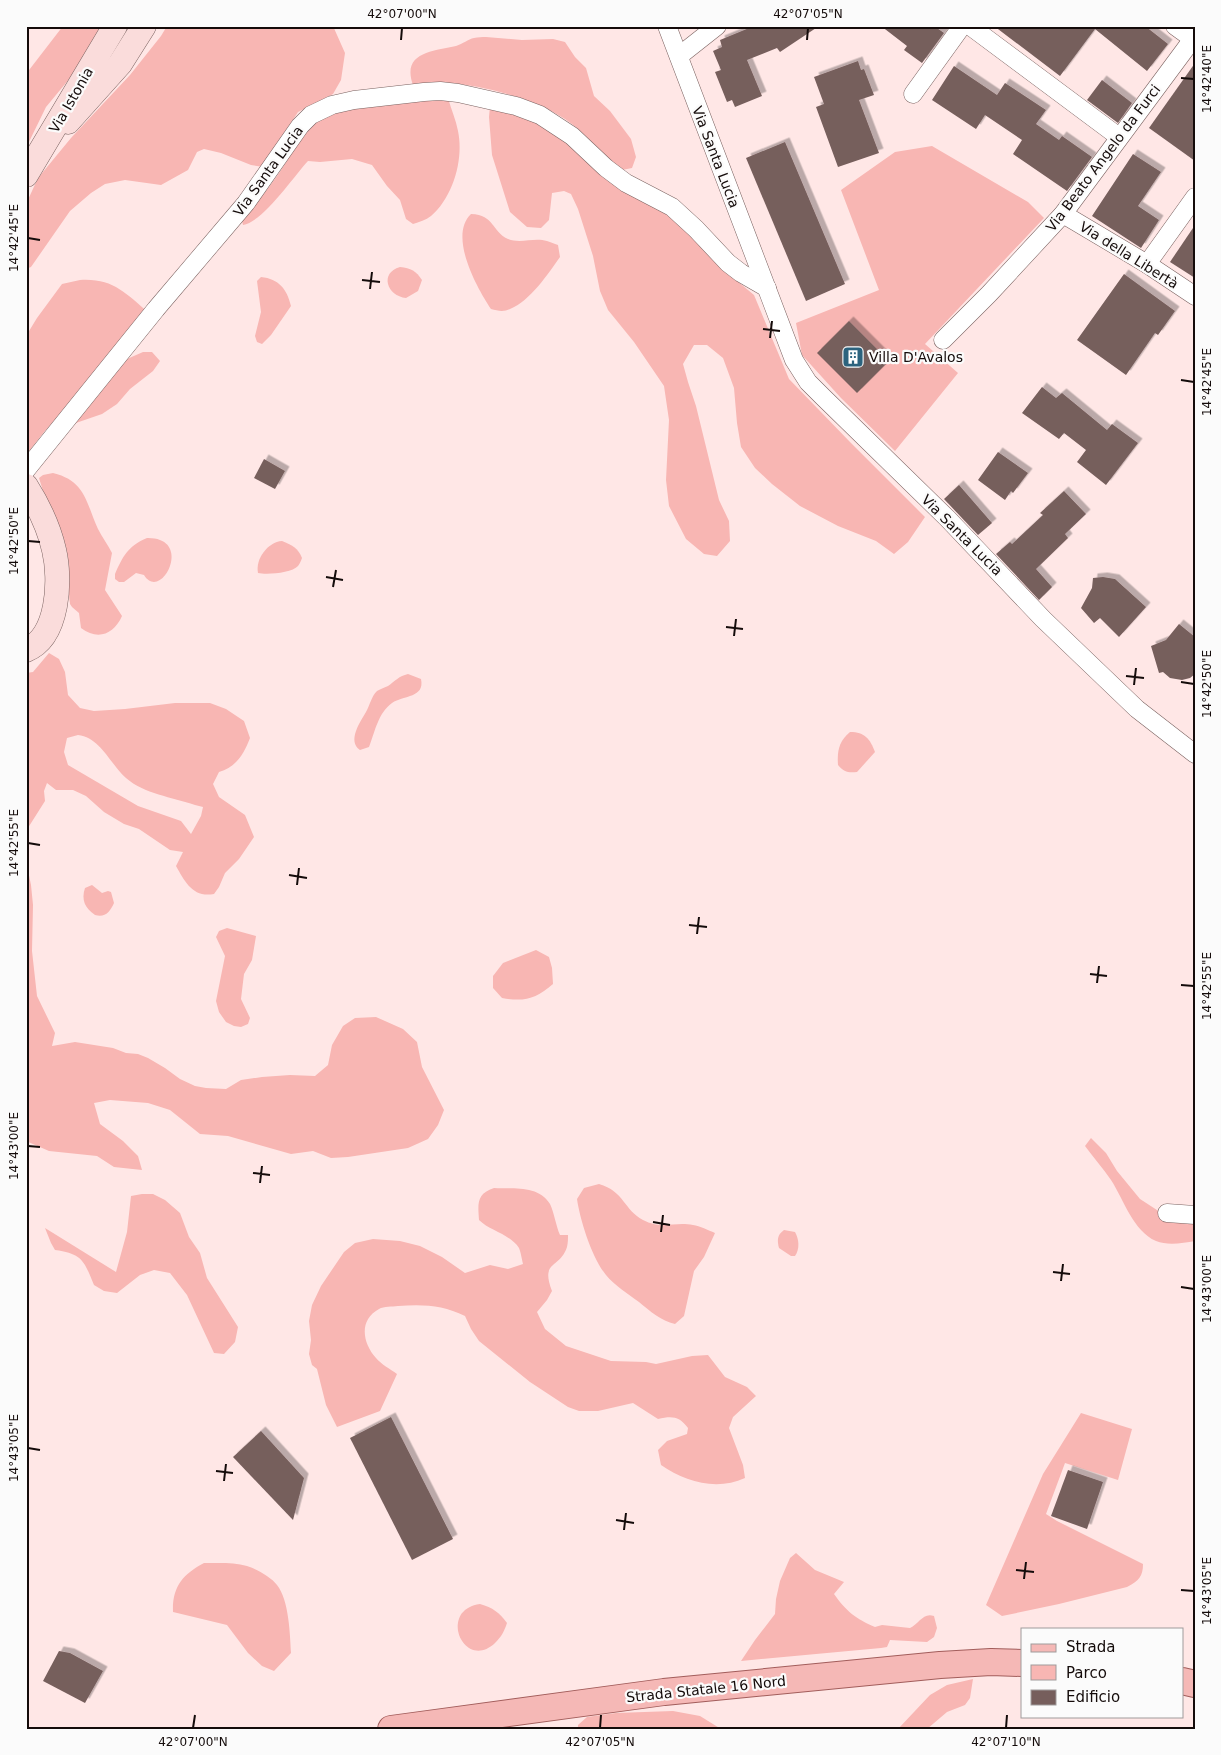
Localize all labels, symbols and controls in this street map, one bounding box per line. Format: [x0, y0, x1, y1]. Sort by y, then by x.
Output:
text: 42°07'00"N [367, 7, 437, 21]
text: 42°07'05"N [773, 7, 843, 21]
text: 14°42'40"E [1200, 45, 1214, 113]
street label: Via Istonia [46, 64, 96, 136]
street label: Via Beato Angelo da Furci [1043, 82, 1163, 234]
street label: Via Santa Lucia [689, 104, 743, 210]
street label: Via Santa Lucia [230, 123, 306, 219]
text: 14°42'45"E [7, 204, 21, 272]
street label: Via della Libertà [1077, 218, 1181, 292]
building icon: Villa D'Avalos [841, 345, 865, 369]
text: 14°42'45"E [1200, 348, 1214, 416]
place label: Villa D'Avalos [869, 349, 963, 365]
street label: Via Santa Lucia [918, 491, 1006, 579]
text: 14°42'50"E [7, 507, 21, 575]
text: 14°42'50"E [1200, 650, 1214, 718]
text: 14°42'55"E [7, 809, 21, 877]
text: 14°42'55"E [1200, 952, 1214, 1020]
text: 14°43'00"E [7, 1112, 21, 1180]
text: 14°43'00"E [1200, 1255, 1214, 1323]
text: 14°43'05"E [7, 1414, 21, 1482]
text: 14°43'05"E [1200, 1557, 1214, 1625]
legend [1021, 1628, 1184, 1718]
text: Strada [1066, 1638, 1115, 1656]
text: Parco [1066, 1664, 1107, 1682]
street label: Strada Statale 16 Nord [625, 1673, 787, 1705]
text: Edificio [1066, 1688, 1120, 1706]
text: 42°07'00"N [158, 1735, 228, 1749]
text: 42°07'05"N [565, 1735, 635, 1749]
text: 42°07'10"N [971, 1735, 1041, 1749]

